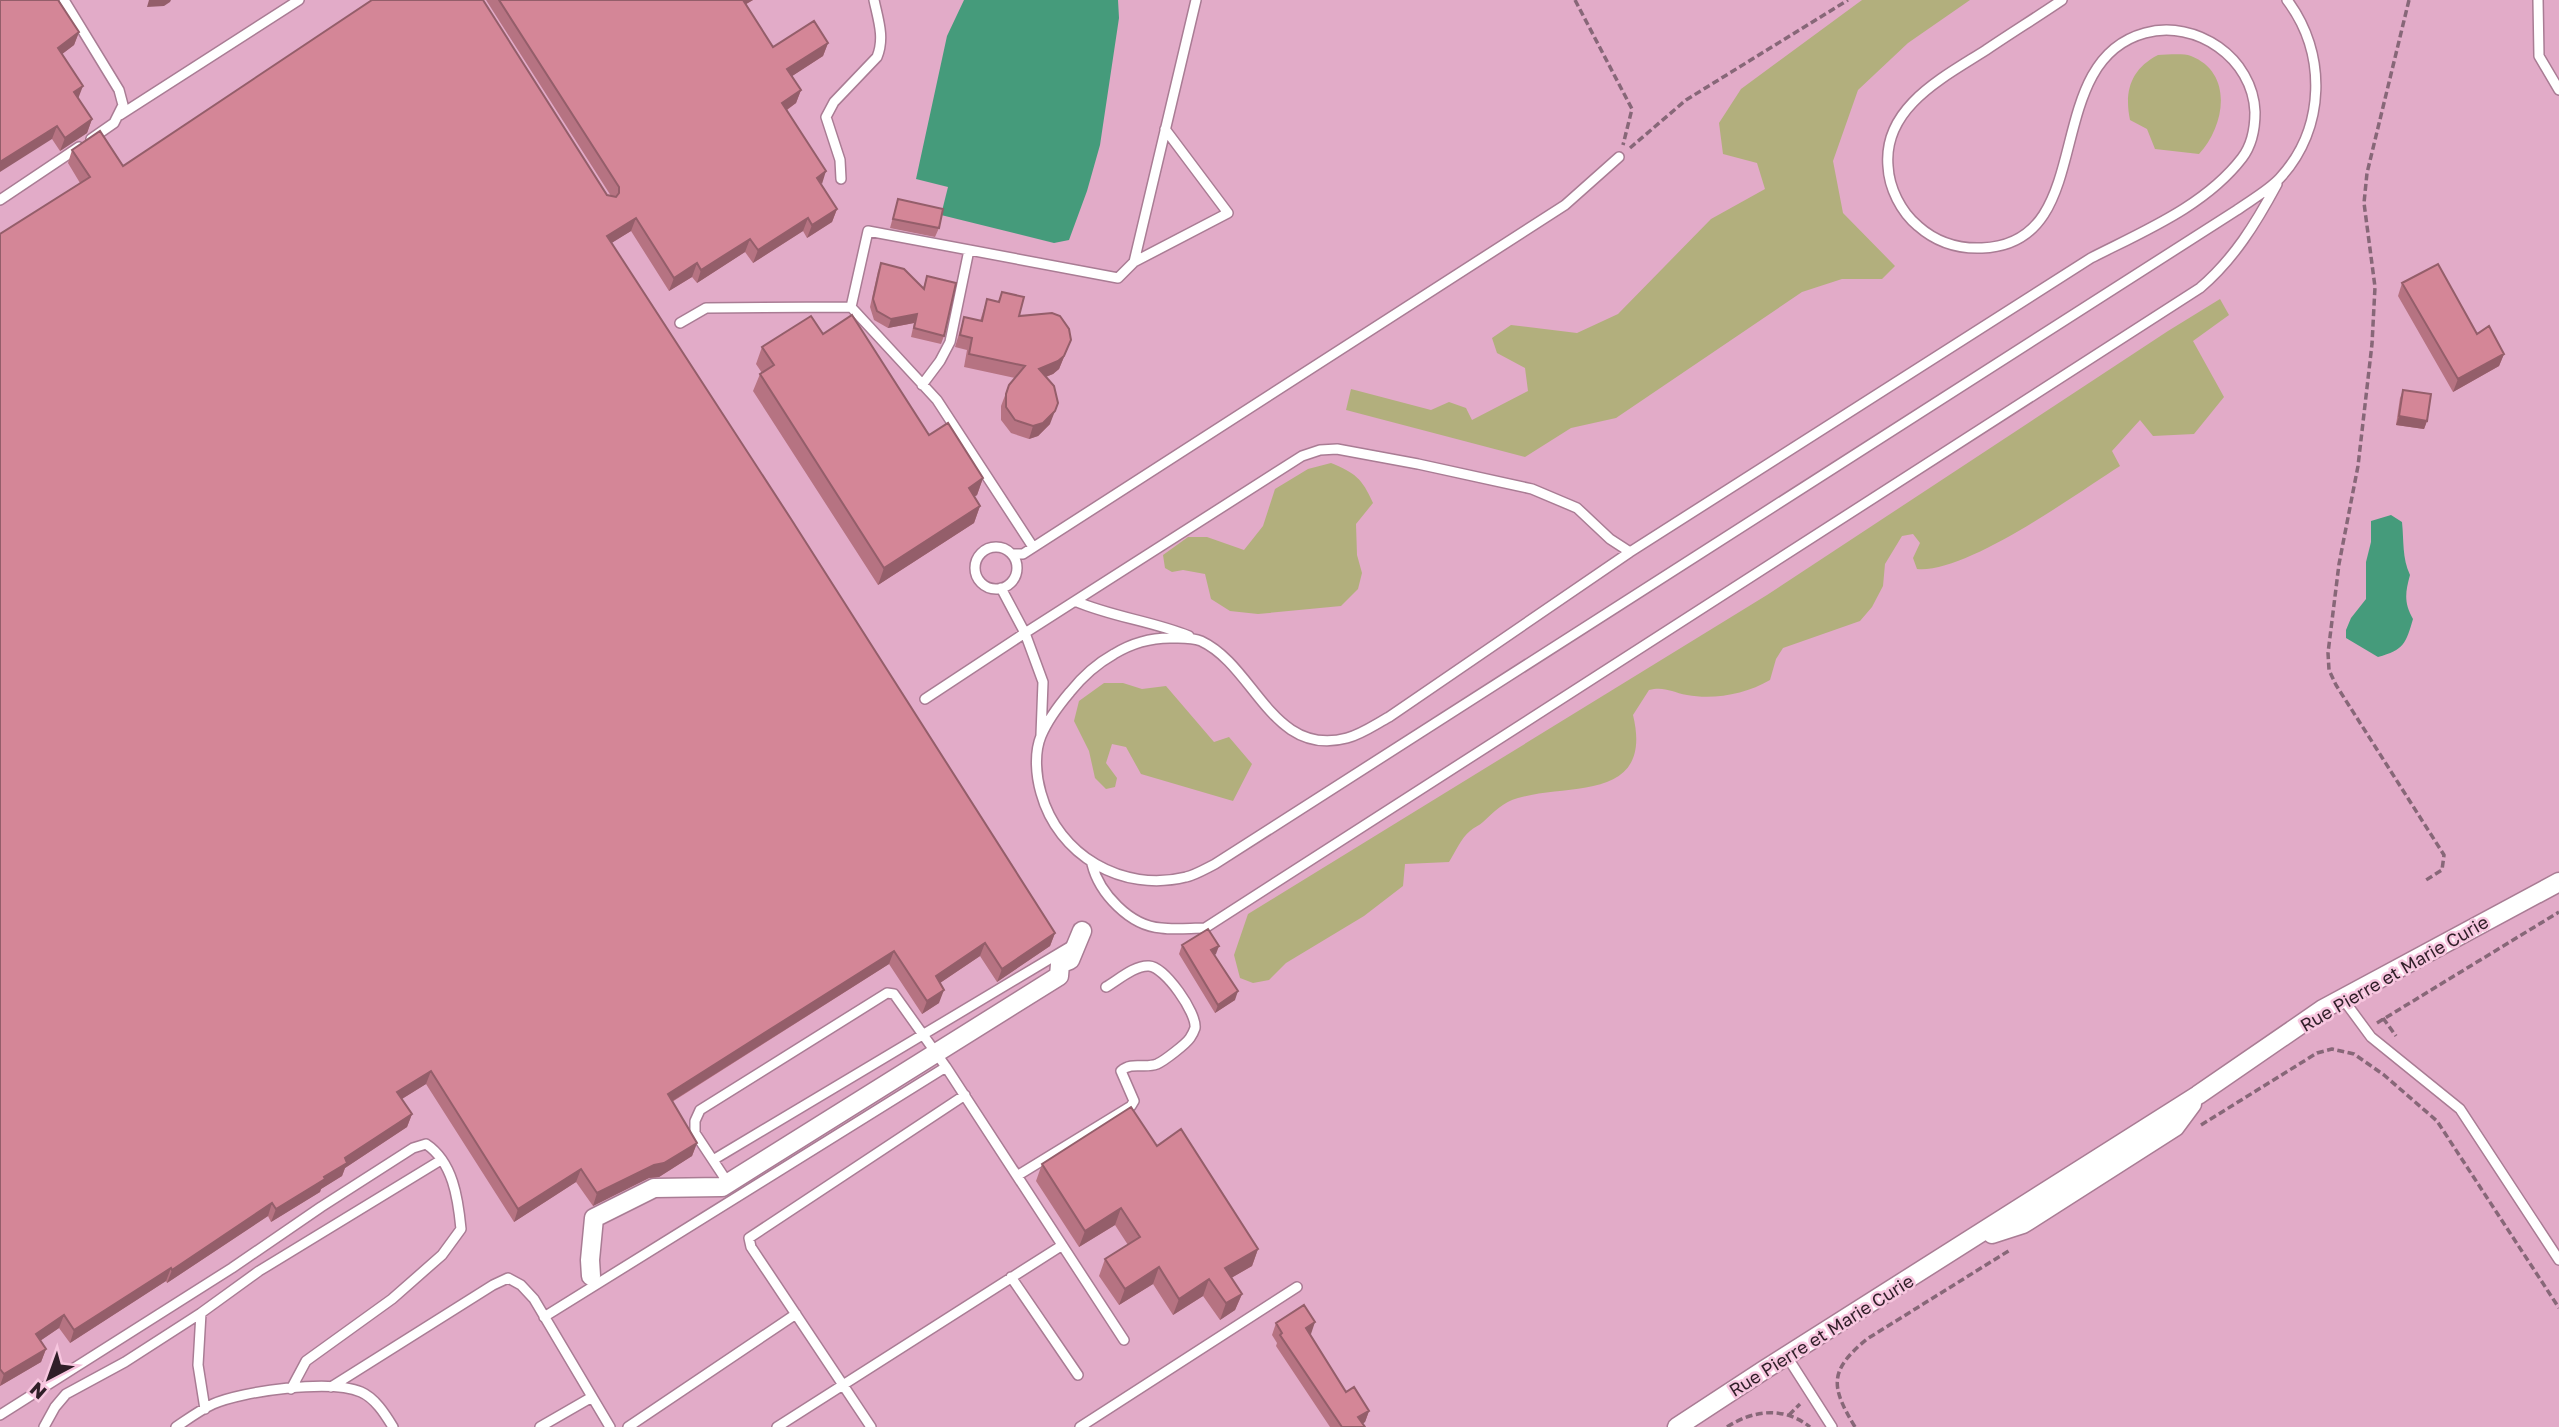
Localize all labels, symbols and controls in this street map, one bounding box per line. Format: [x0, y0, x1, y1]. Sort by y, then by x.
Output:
street label: Rue Pierre et Marie Curie [2296, 910, 2492, 1036]
street label: Rue Pierre et Marie Curie [1725, 1269, 1917, 1401]
north arrow [14, 1343, 84, 1413]
text: N [25, 1378, 51, 1405]

